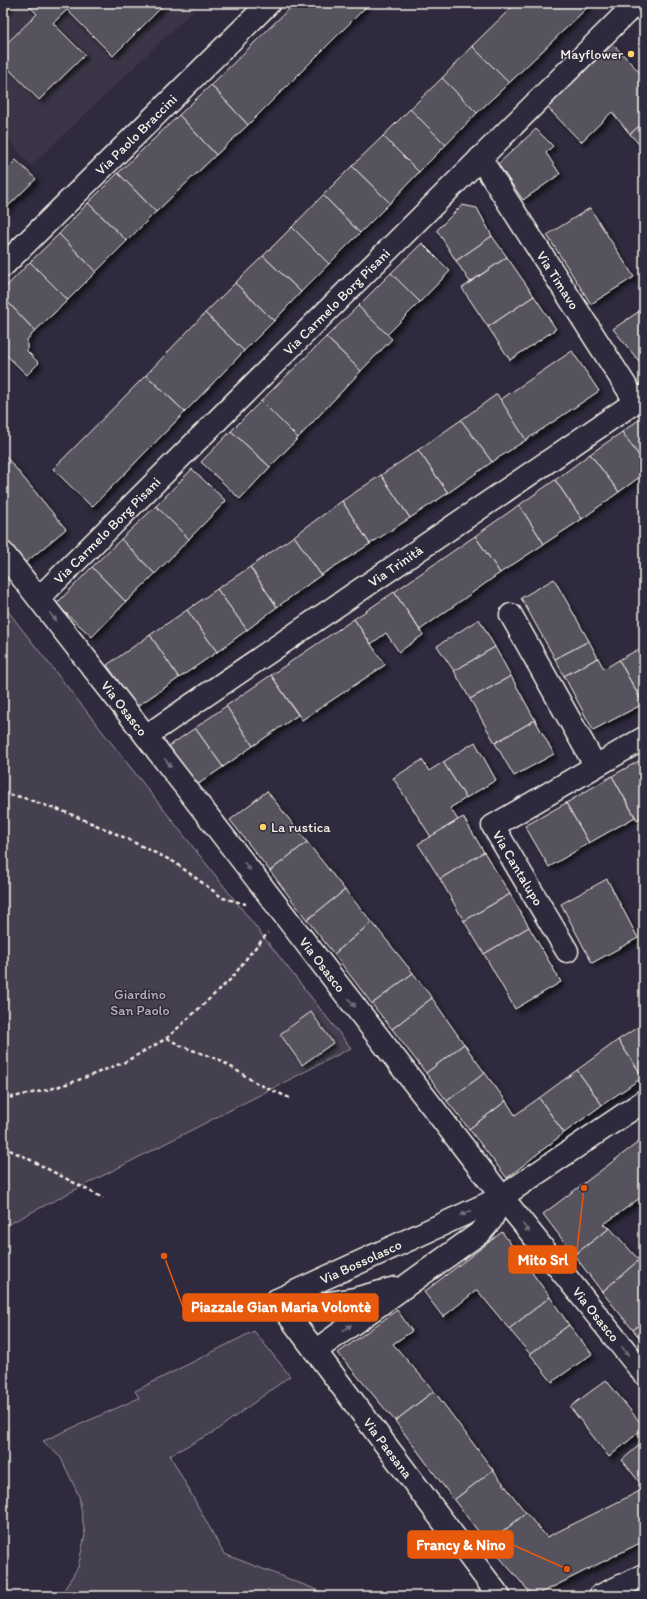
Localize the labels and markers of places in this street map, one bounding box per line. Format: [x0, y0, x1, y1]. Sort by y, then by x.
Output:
place label: Mayflower [560, 46, 624, 63]
marker: Mayflower [626, 49, 636, 59]
place label: La rustica [271, 819, 331, 836]
marker: La rustica [258, 822, 268, 832]
callout: Mito Srl [509, 1246, 576, 1273]
callout: Piazzale Gian Maria Volontè [183, 1294, 378, 1321]
callout: Francy & Nino [408, 1531, 513, 1558]

